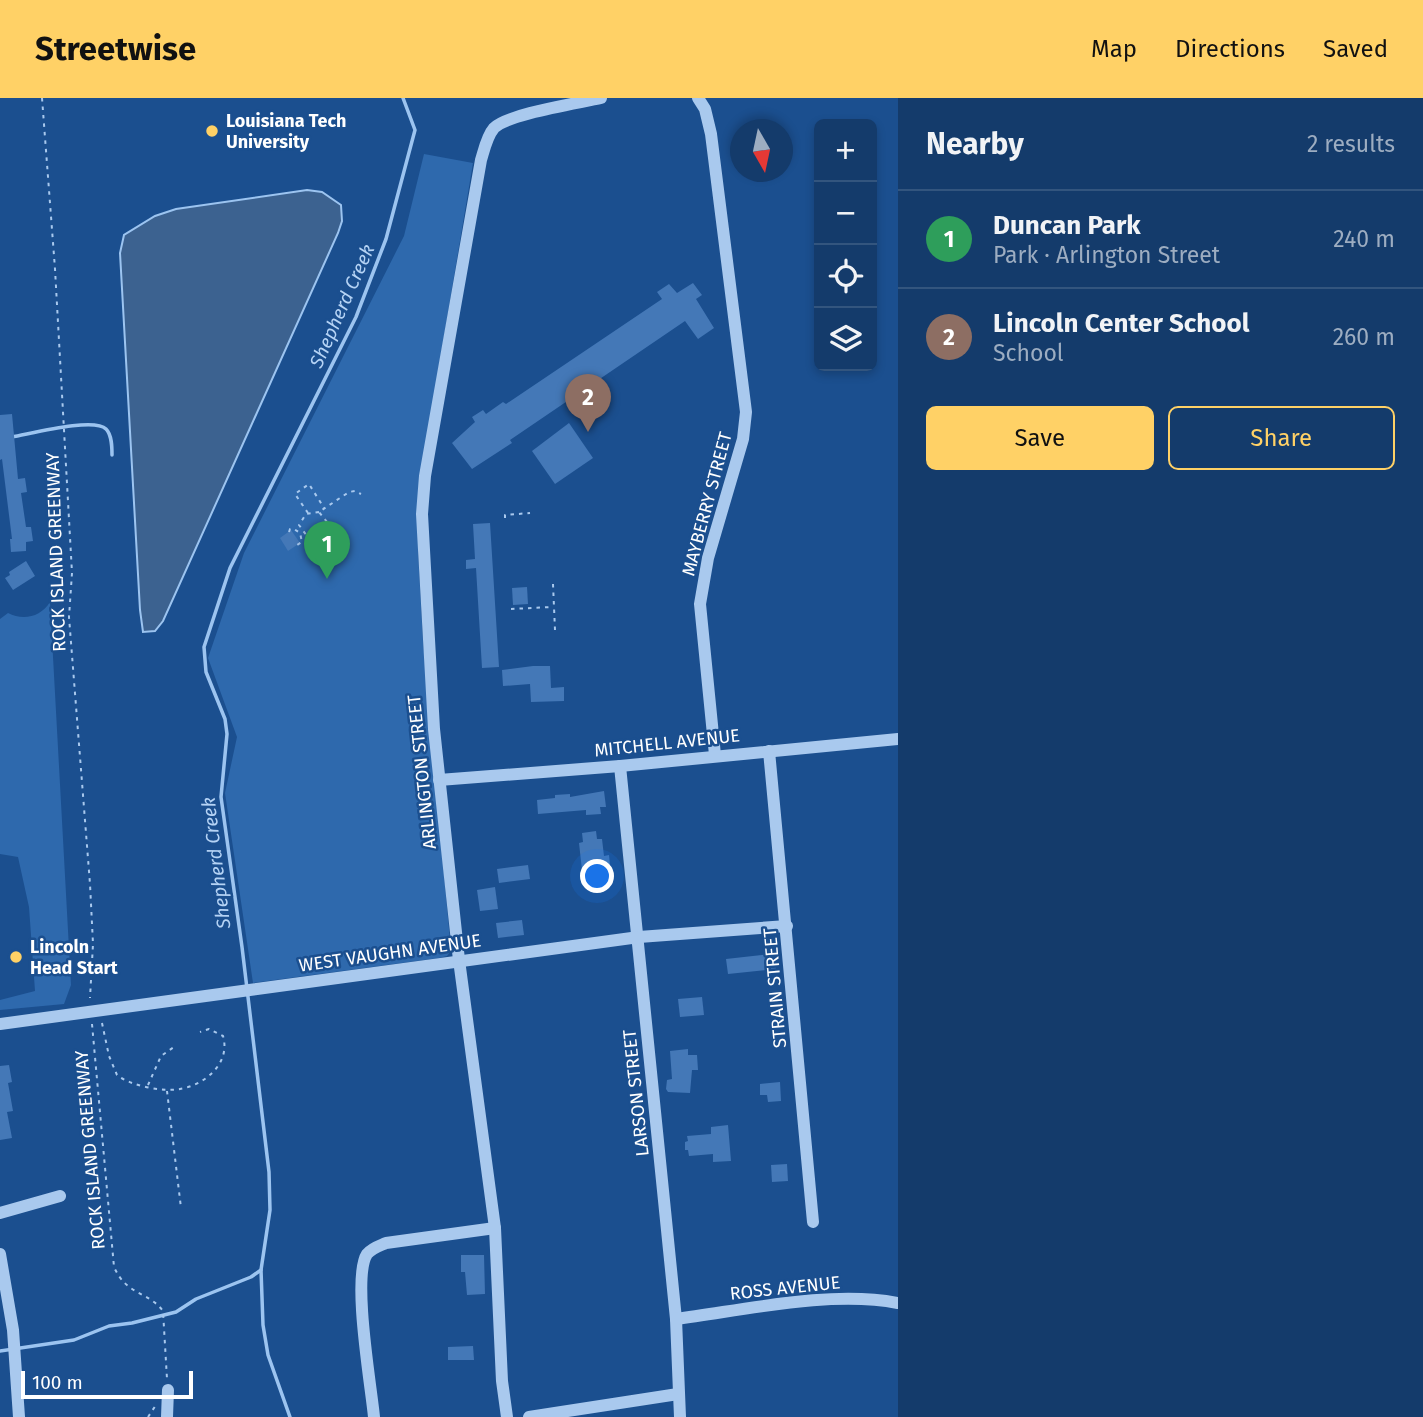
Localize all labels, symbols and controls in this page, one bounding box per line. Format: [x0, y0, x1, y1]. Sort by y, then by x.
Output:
text: Streetwise [35, 29, 196, 69]
text: Map [1091, 35, 1137, 63]
text: Directions [1175, 35, 1285, 63]
text: Saved [1323, 35, 1388, 63]
place label: Louisiana Tech University [226, 110, 347, 153]
north arrow [730, 119, 793, 182]
map controls [814, 119, 877, 371]
button: + [814, 119, 877, 182]
marker: Louisiana Tech University [204, 123, 220, 139]
text: Nearby [926, 126, 1024, 162]
text: 2 results [1307, 130, 1395, 158]
button: − [814, 182, 877, 245]
text: Duncan Park [993, 210, 1141, 241]
text: 1 [944, 225, 954, 253]
text: 240 m [1333, 225, 1395, 253]
water label: Shepherd Creek [304, 241, 379, 372]
text: Park · Arlington Street [993, 241, 1220, 269]
button: locate [814, 245, 877, 308]
button: layers [814, 308, 877, 371]
text: Lincoln Center School [993, 308, 1249, 339]
text: 2 [943, 323, 955, 351]
text: 260 m [1333, 323, 1395, 351]
text: School [993, 339, 1064, 367]
pin: 2 [565, 374, 611, 432]
button: Save [926, 406, 1154, 470]
button: Share [1168, 406, 1395, 470]
street label: MAYBERRY STREET [677, 429, 737, 578]
street label: ROCK ISLAND GREENWAY [42, 452, 70, 652]
pin: 1 [304, 521, 350, 579]
street label: ARLINGTON STREET [403, 693, 441, 850]
street label: MITCHELL AVENUE [593, 724, 741, 762]
water label: Shepherd Creek [197, 796, 236, 931]
your location [580, 859, 614, 893]
street label: STRAIN STREET [759, 926, 791, 1049]
street label: WEST VAUGHN AVENUE [297, 929, 483, 977]
place label: Lincoln Head Start [30, 936, 119, 979]
marker: Lincoln Head Start [8, 949, 24, 965]
street label: LARSON STREET [618, 1028, 654, 1158]
street label: ROCK ISLAND GREENWAY [70, 1049, 110, 1250]
street label: ROSS AVENUE [729, 1271, 841, 1305]
scale bar [21, 1368, 192, 1400]
text: 100 m [32, 1371, 83, 1394]

